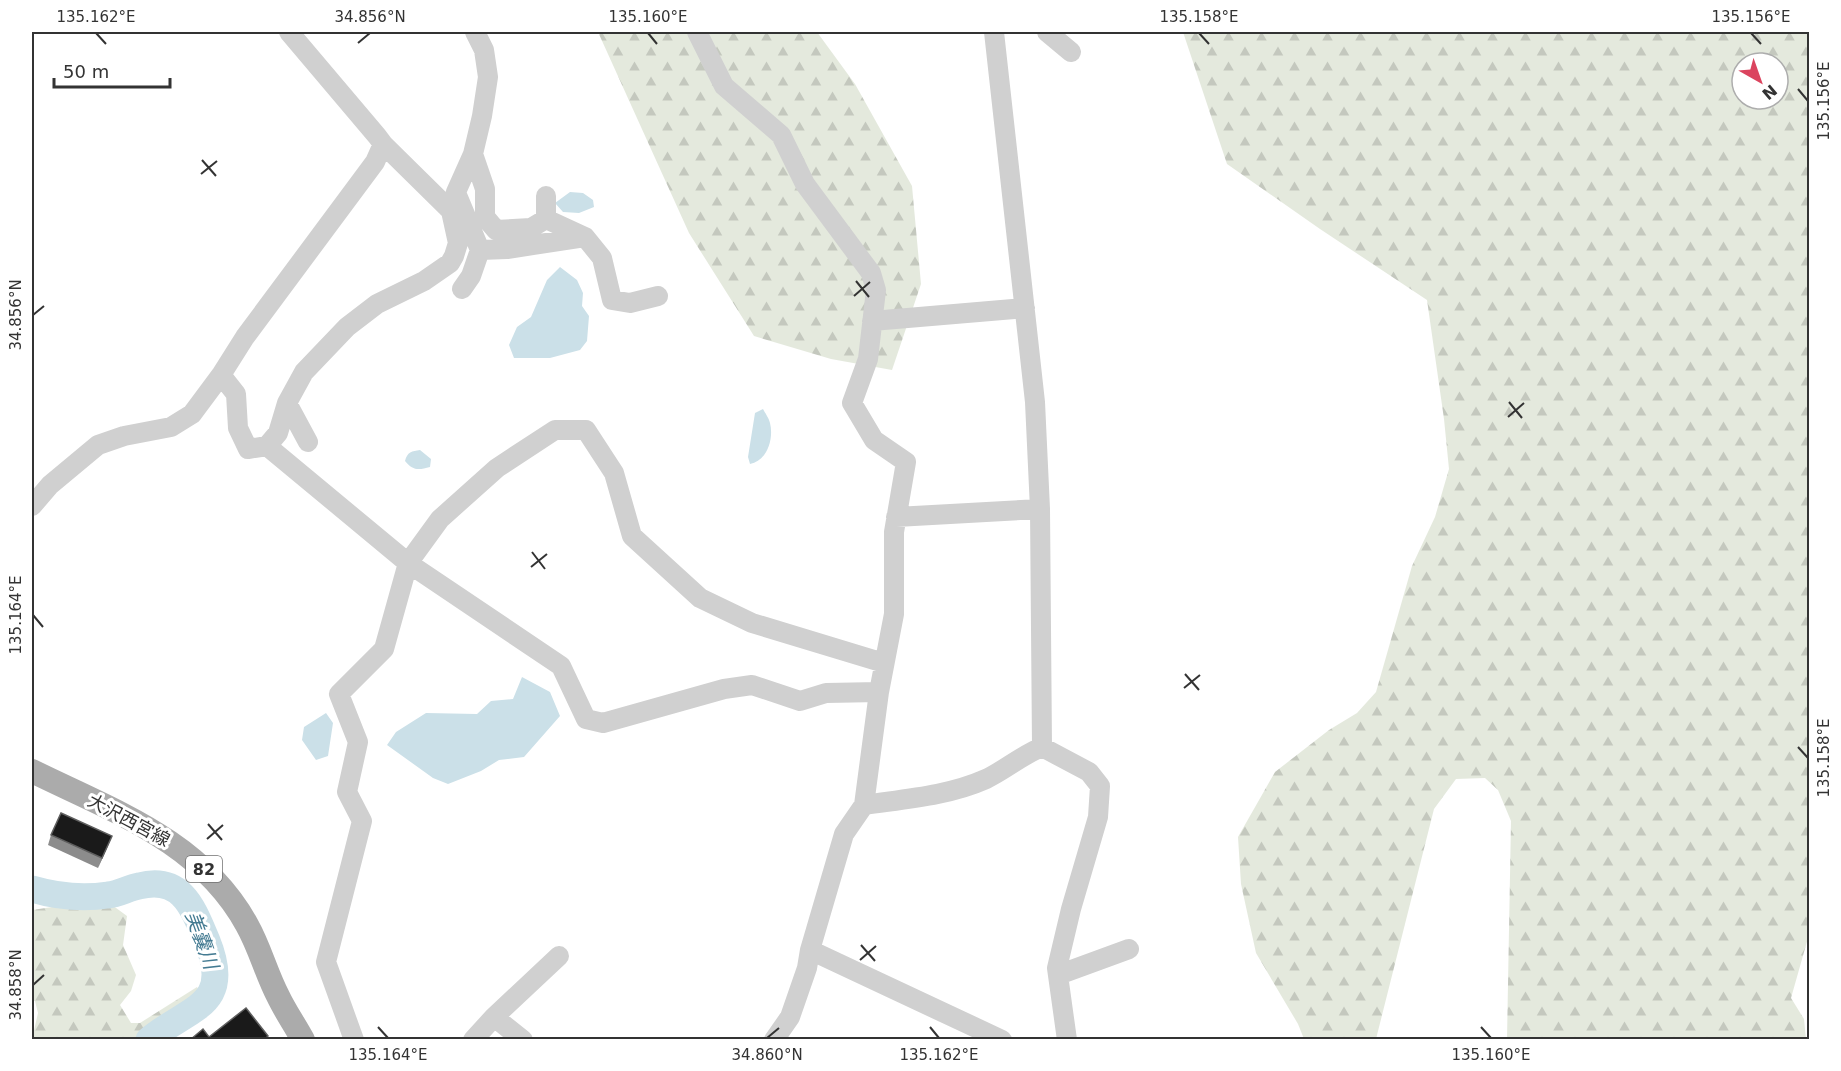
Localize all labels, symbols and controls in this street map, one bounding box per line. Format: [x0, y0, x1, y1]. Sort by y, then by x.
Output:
text: 135.162°E [56, 8, 136, 26]
text: 34.856°N [334, 8, 406, 26]
text: 135.160°E [608, 8, 688, 26]
text: 135.158°E [1159, 8, 1239, 26]
text: 135.156°E [1711, 8, 1791, 26]
scale bar [54, 51, 170, 89]
north arrow [1730, 51, 1790, 111]
text: 50 m [63, 61, 109, 82]
text: 135.156°E [1815, 61, 1833, 141]
text: N [1758, 81, 1781, 104]
text: 34.856°N [7, 279, 25, 351]
text: 135.164°E [7, 575, 25, 655]
text: 135.158°E [1815, 718, 1833, 798]
street label: 大沢西宮線 [84, 790, 174, 850]
road number: 82 [186, 856, 222, 882]
water label: 美嚢川 [180, 908, 224, 974]
text: 34.858°N [7, 949, 25, 1021]
text: 135.164°E [348, 1046, 428, 1064]
text: 34.860°N [731, 1046, 803, 1064]
text: 135.162°E [899, 1046, 979, 1064]
text: 135.160°E [1451, 1046, 1531, 1064]

